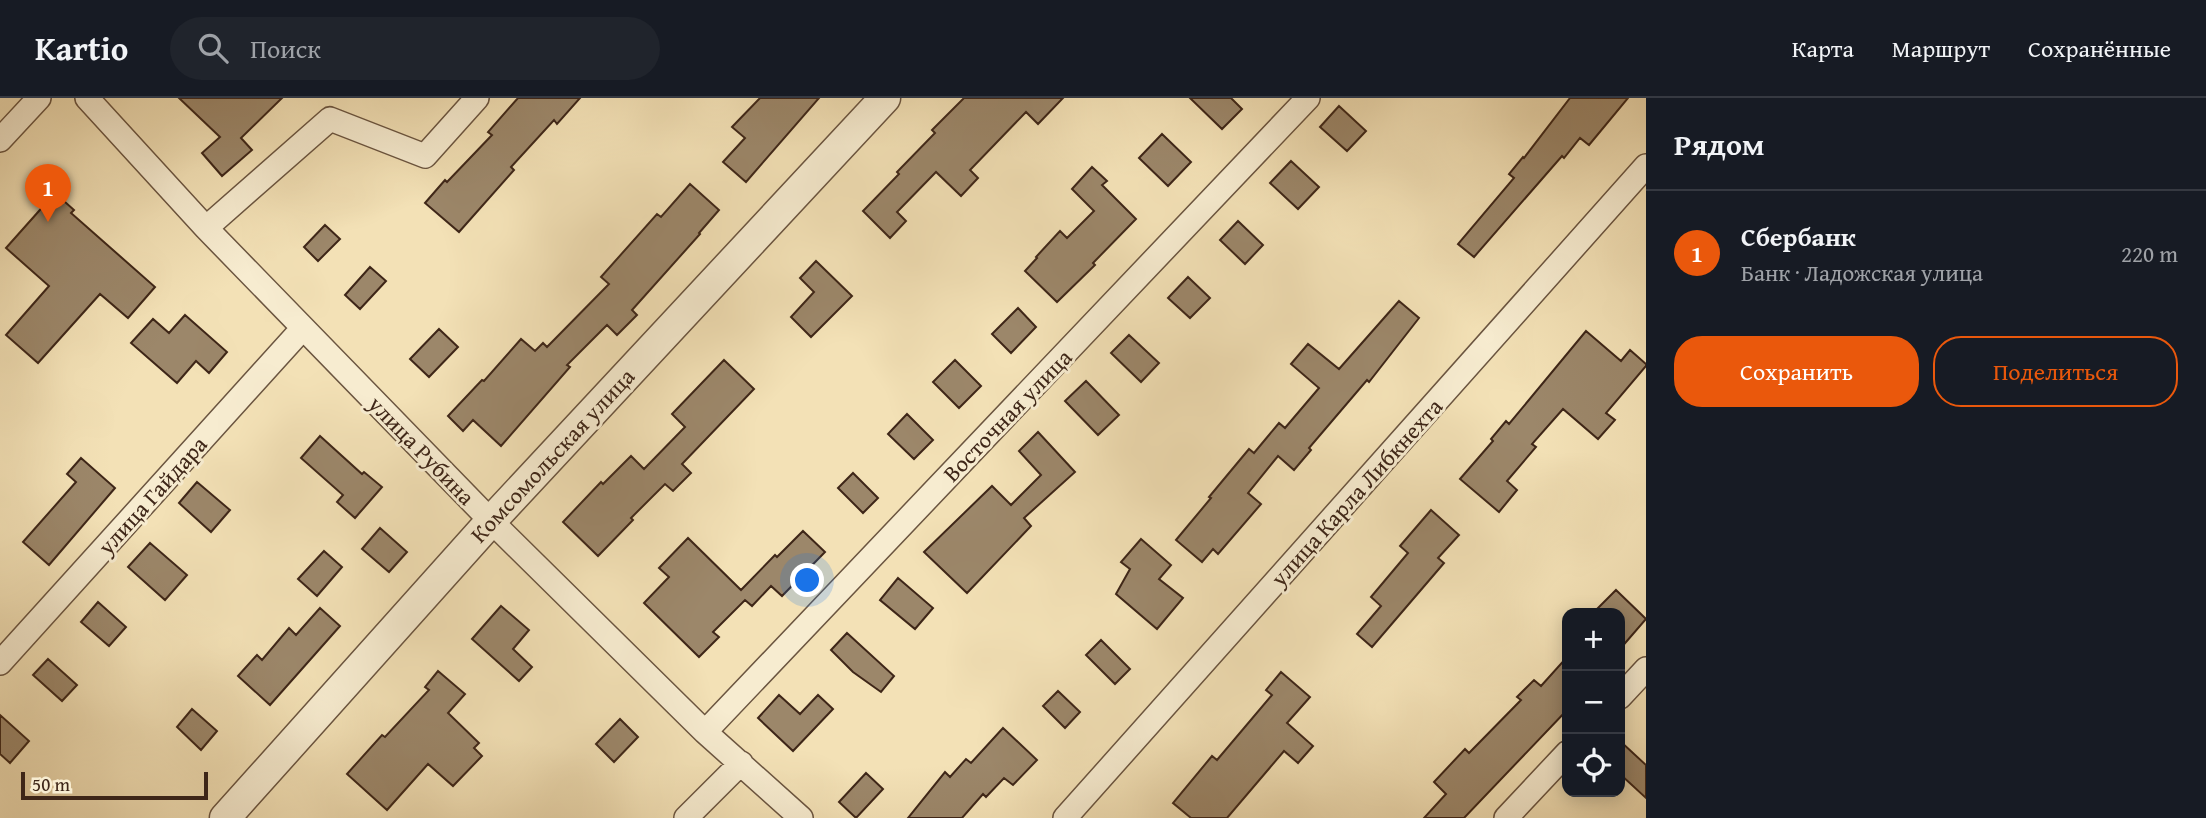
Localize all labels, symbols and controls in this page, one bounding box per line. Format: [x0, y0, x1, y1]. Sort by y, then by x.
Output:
search box [170, 17, 660, 80]
text: Kartio [35, 24, 128, 72]
icon: search [194, 29, 232, 67]
text: Поиск [250, 29, 321, 68]
text: Карта [1792, 31, 1854, 66]
text: Маршрут [1892, 31, 1990, 66]
text: Сохранённые [2028, 31, 2171, 66]
text: Рядом [1674, 122, 1765, 166]
pin: 1 [25, 164, 71, 222]
text: Сбербанк [1741, 217, 1856, 256]
text: 1 [1691, 237, 1703, 270]
text: 220 m [2121, 237, 2178, 270]
text: Банк · Ладожская улица [1741, 256, 1983, 289]
button: Сохранить [1674, 336, 1919, 407]
button: Поделиться [1933, 336, 2178, 407]
street label: Восточная улица [935, 341, 1079, 489]
street label: Комсомольская улица [462, 360, 642, 550]
street label: улица Рубина [360, 387, 483, 512]
street label: улица Карла Либкнехта [1262, 391, 1450, 594]
street label: улица Гайдара [89, 428, 214, 562]
your location [790, 563, 824, 597]
map controls [1562, 608, 1625, 797]
button: + [1562, 608, 1625, 671]
button: − [1562, 671, 1625, 734]
button: locate [1562, 734, 1625, 797]
scale bar [21, 769, 208, 801]
text: 50 m [32, 770, 70, 798]

